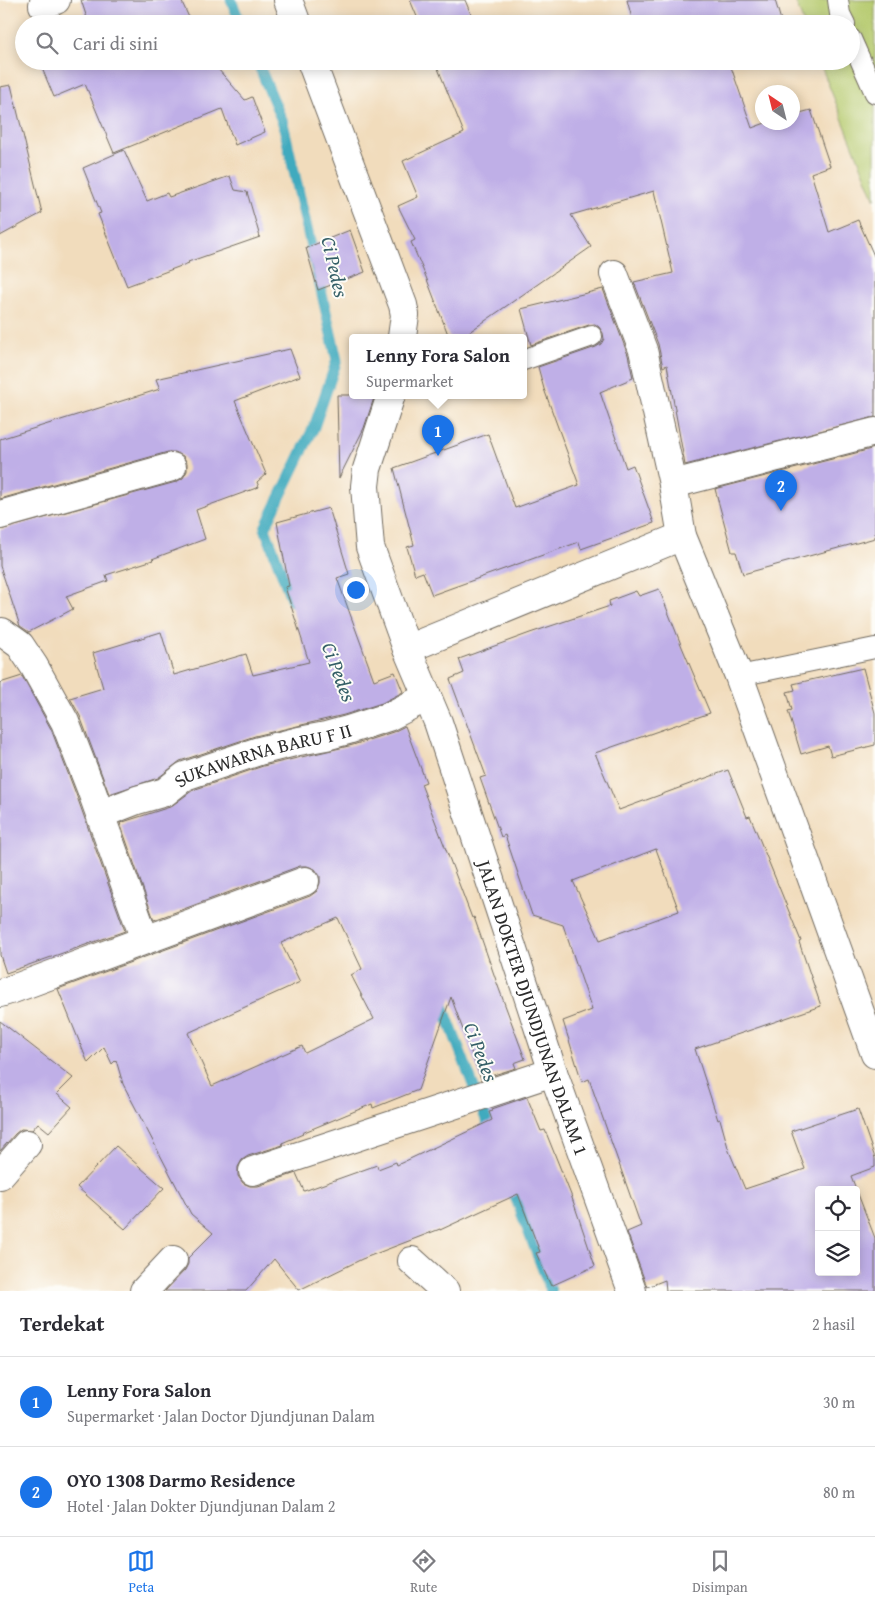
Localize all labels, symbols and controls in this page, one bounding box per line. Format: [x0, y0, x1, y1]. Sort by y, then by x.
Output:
search box [15, 15, 860, 70]
icon: search [33, 29, 61, 57]
text: Cari di sini [73, 29, 158, 57]
north arrow [755, 85, 800, 130]
water label: Ci Pedes [314, 234, 357, 301]
popup [349, 334, 527, 399]
text: Lenny Fora Salon [366, 341, 510, 369]
text: Supermarket [366, 369, 453, 393]
pin: 1 [422, 415, 454, 456]
pin: 2 [765, 470, 797, 511]
your location [343, 577, 369, 603]
water label: Ci Pedes [315, 638, 364, 707]
street label: SUKAWARNA BARU F II [167, 716, 355, 794]
street label: JALAN DOKTER DJUNDJUNAN DALAM 1 [470, 854, 596, 1159]
water label: Ci Pedes [457, 1018, 506, 1087]
map controls [815, 1186, 860, 1276]
button: locate [815, 1186, 860, 1231]
button: layers [815, 1231, 860, 1276]
text: Terdekat [20, 1308, 104, 1339]
text: 2 hasil [812, 1312, 855, 1336]
text: Lenny Fora Salon [67, 1376, 211, 1404]
text: 1 [32, 1390, 40, 1414]
text: 30 m [823, 1390, 855, 1414]
text: Supermarket · Jalan Doctor Djundjunan Dalam [67, 1404, 375, 1428]
text: OYO 1308 Darmo Residence [67, 1466, 295, 1494]
text: 2 [32, 1480, 40, 1504]
text: 80 m [823, 1480, 855, 1504]
text: Hotel · Jalan Dokter Djundjunan Dalam 2 [67, 1494, 335, 1518]
tab: Peta [127, 1547, 155, 1597]
tab: Rute [410, 1547, 438, 1597]
tab: Disimpan [692, 1547, 748, 1597]

